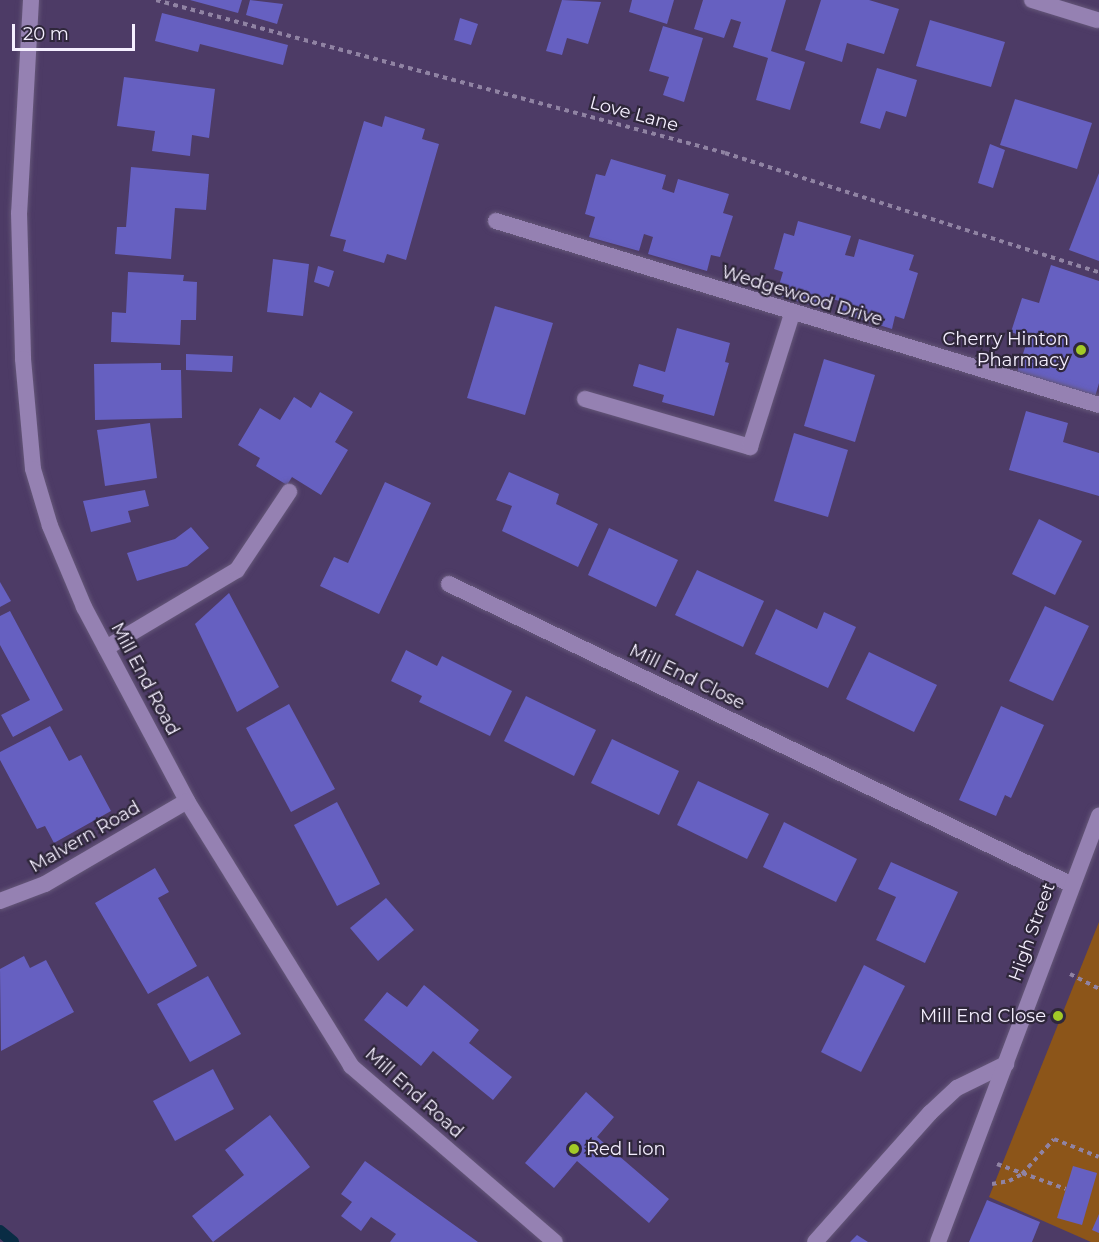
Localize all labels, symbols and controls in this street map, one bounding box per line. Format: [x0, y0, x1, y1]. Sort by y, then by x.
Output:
scale bar [15, 12, 138, 50]
text: 20 m [23, 23, 69, 45]
street label: Love Lane [587, 92, 681, 136]
street label: Wedgewood Drive [719, 261, 885, 331]
place label: Cherry Hinton Pharmacy [942, 329, 1069, 372]
marker: Cherry Hinton Pharmacy [1074, 343, 1088, 357]
street label: Mill End Road [106, 619, 184, 739]
street label: Mill End Close [626, 640, 748, 714]
street label: Malvern Road [26, 797, 144, 877]
street label: High Street [1004, 880, 1060, 984]
place label: Mill End Close [920, 1005, 1046, 1027]
marker: Mill End Close [1051, 1009, 1065, 1023]
street label: Mill End Road [360, 1043, 468, 1143]
place label: Red Lion [586, 1138, 666, 1160]
marker: Red Lion [567, 1142, 581, 1156]

